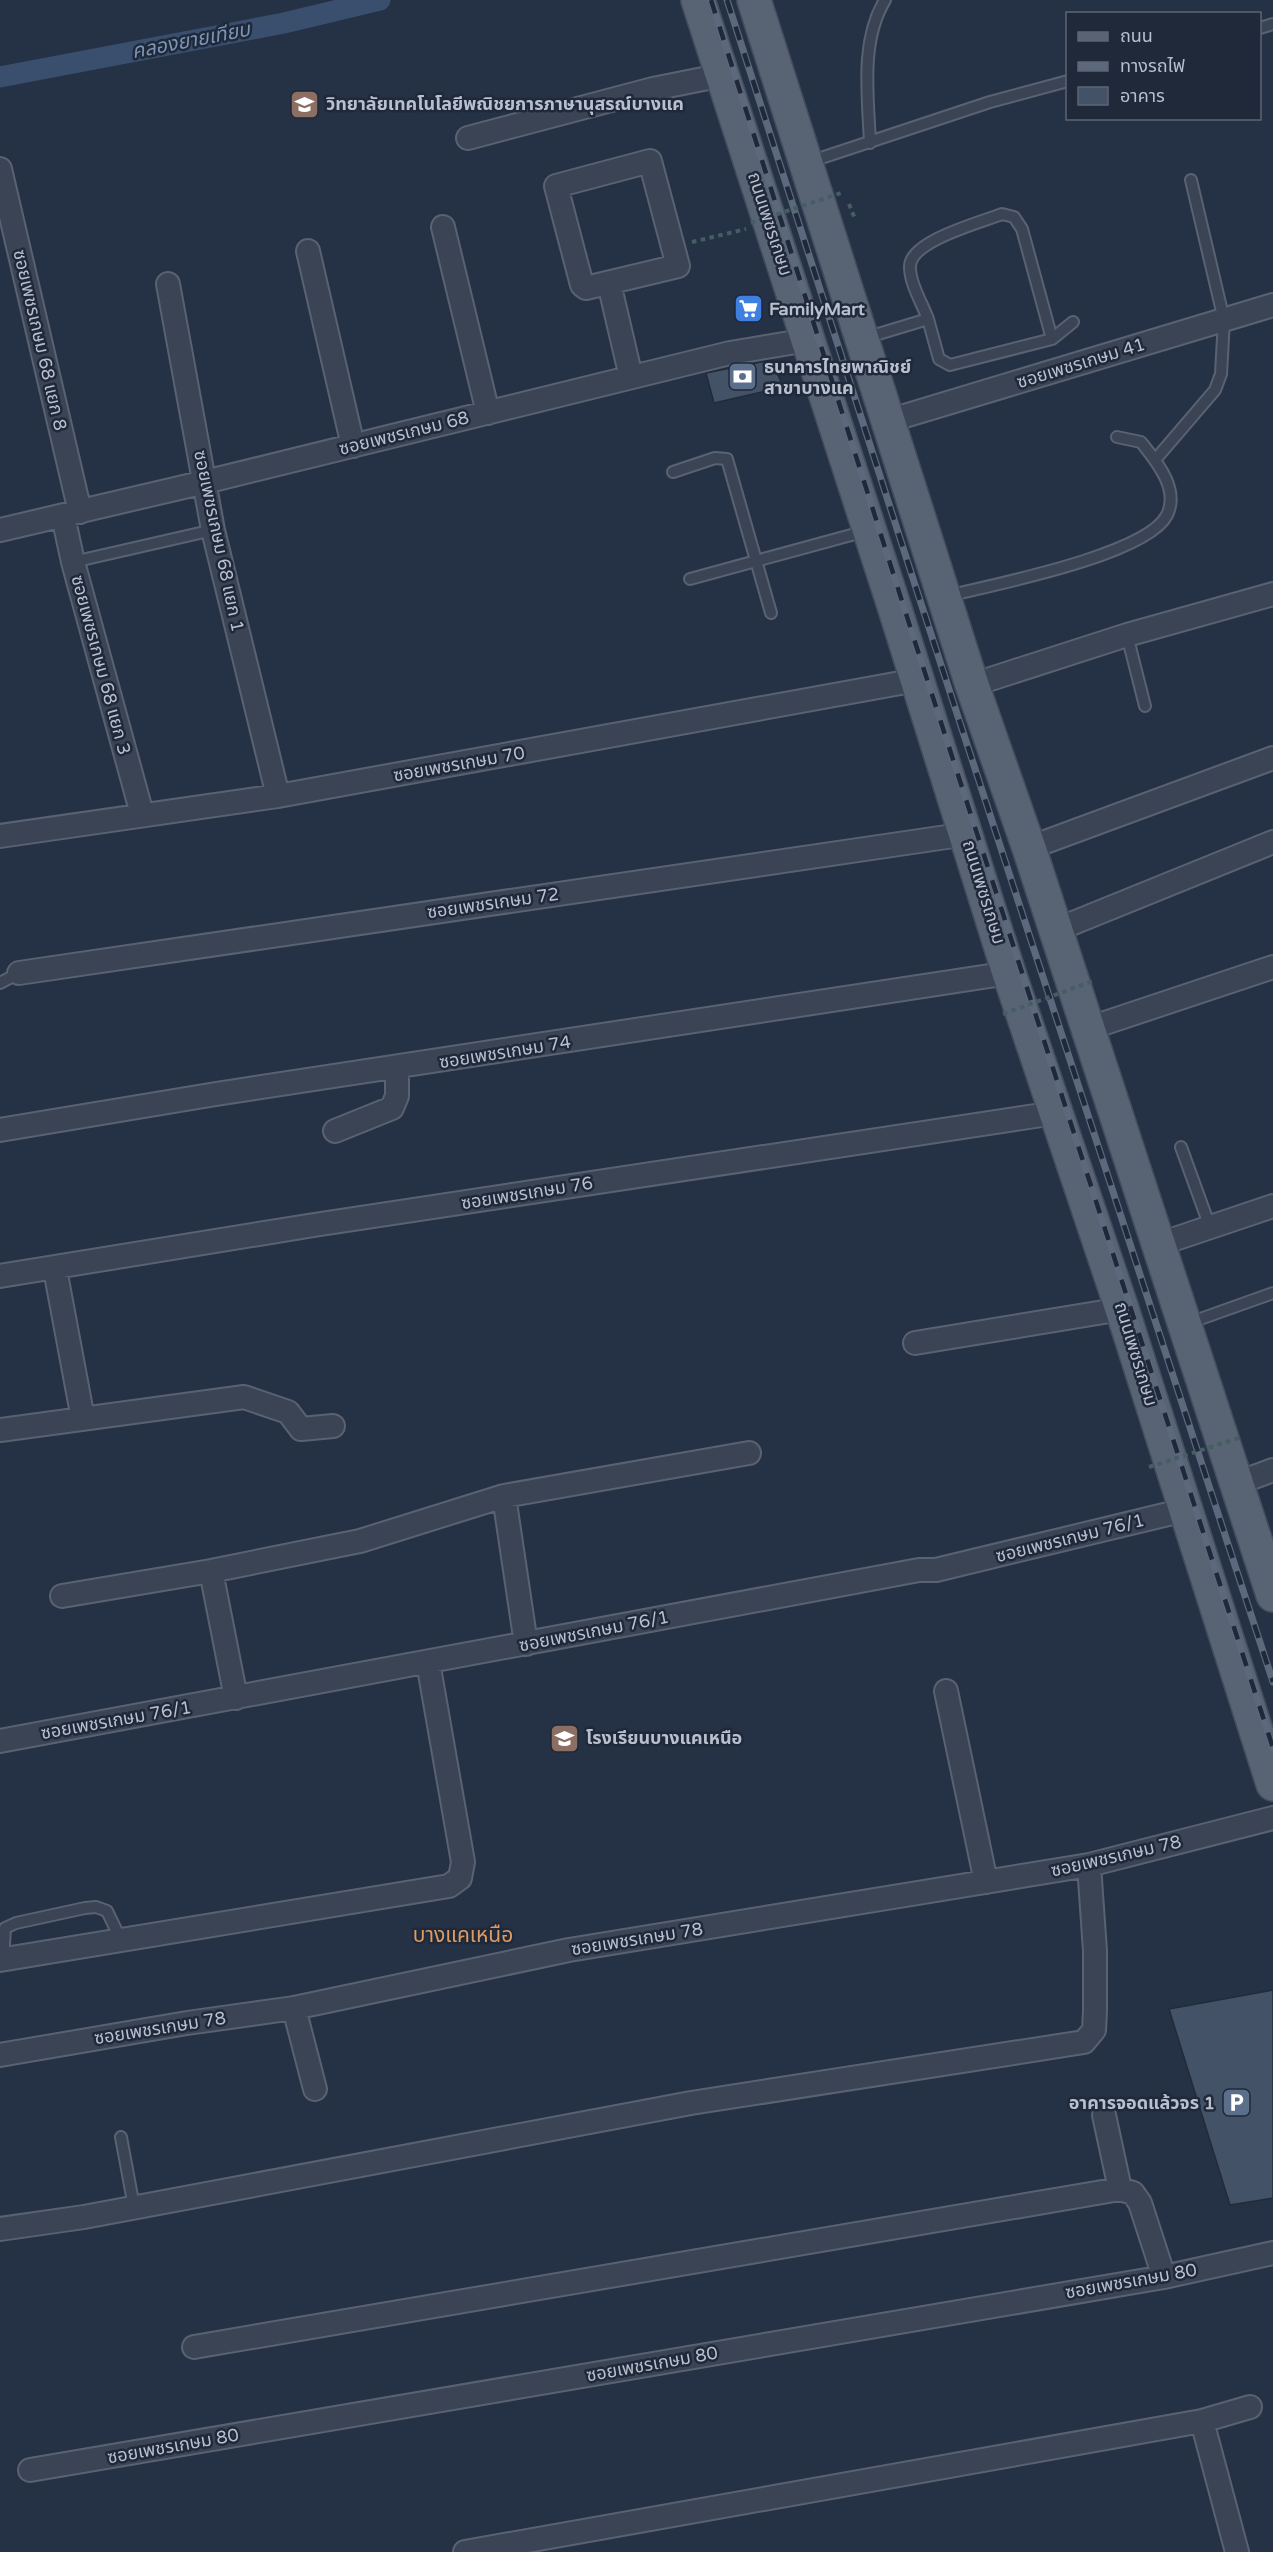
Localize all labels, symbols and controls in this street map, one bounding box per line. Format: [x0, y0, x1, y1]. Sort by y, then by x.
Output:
legend [1066, 12, 1261, 120]
water label: คลองยายเทียบ [130, 17, 254, 64]
text: ถนน [1120, 25, 1153, 47]
text: ทางรถไฟ [1120, 55, 1185, 77]
text: อาคาร [1120, 85, 1165, 107]
school or university icon: วิทยาลัยเทคโนโลยีพณิชยการภาษานุสรณ์บางแค [289, 88, 321, 120]
place label: วิทยาลัยเทคโนโลยีพณิชยการภาษานุสรณ์บางแค [326, 93, 684, 115]
street label: ถนนเพชรเกษม [743, 169, 797, 279]
street label: ซอยเพชรเกษม 68 แยก 8 [8, 247, 72, 433]
supermarket icon: FamilyMart [732, 293, 764, 325]
place label: FamilyMart [769, 298, 865, 320]
street label: ซอยเพชรเกษม 41 [1014, 333, 1148, 393]
place label: ธนาคารไทยพาณิชย์ สาขาบางแค [764, 356, 911, 399]
bank icon: ธนาคารไทยพาณิชย์ สาขาบางแค [727, 361, 759, 393]
street label: ซอยเพชรเกษม 68 [337, 406, 471, 460]
street label: ซอยเพชรเกษม 68 แยก 1 [189, 448, 249, 634]
street label: ซอยเพชรเกษม 68 แยก 3 [66, 573, 136, 757]
street label: ซอยเพชรเกษม 70 [392, 742, 526, 786]
street label: ถนนเพชรเกษม [958, 837, 1010, 947]
street label: ซอยเพชรเกษม 72 [426, 883, 560, 923]
street label: ซอยเพชรเกษม 74 [438, 1031, 572, 1073]
street label: ซอยเพชรเกษม 76 [460, 1172, 594, 1214]
street label: ถนนเพชรเกษม [1110, 1299, 1162, 1409]
street label: ซอยเพชรเกษม 76/1 [993, 1509, 1147, 1567]
street label: ซอยเพชรเกษม 76/1 [517, 1606, 671, 1656]
street label: ซอยเพชรเกษม 76/1 [39, 1696, 193, 1744]
school or university icon: โรงเรียนบางแคเหนือ [549, 1722, 581, 1754]
place label: โรงเรียนบางแคเหนือ [586, 1727, 742, 1749]
street label: ซอยเพชรเกษม 78 [1049, 1830, 1183, 1882]
street label: ซอยเพชรเกษม 78 [570, 1918, 704, 1960]
district label: บางแคเหนือ [413, 1923, 513, 1948]
street label: ซอยเพชรเกษม 78 [93, 2007, 227, 2049]
parking icon: อาคารจอดแล้วจร 1 [1220, 2087, 1252, 2119]
place label: อาคารจอดแล้วจร 1 [1069, 2092, 1215, 2114]
street label: ซอยเพชรเกษม 80 [1064, 2259, 1198, 2303]
street label: ซอยเพชรเกษม 80 [585, 2342, 719, 2386]
street label: ซอยเพชรเกษม 80 [106, 2424, 240, 2468]

